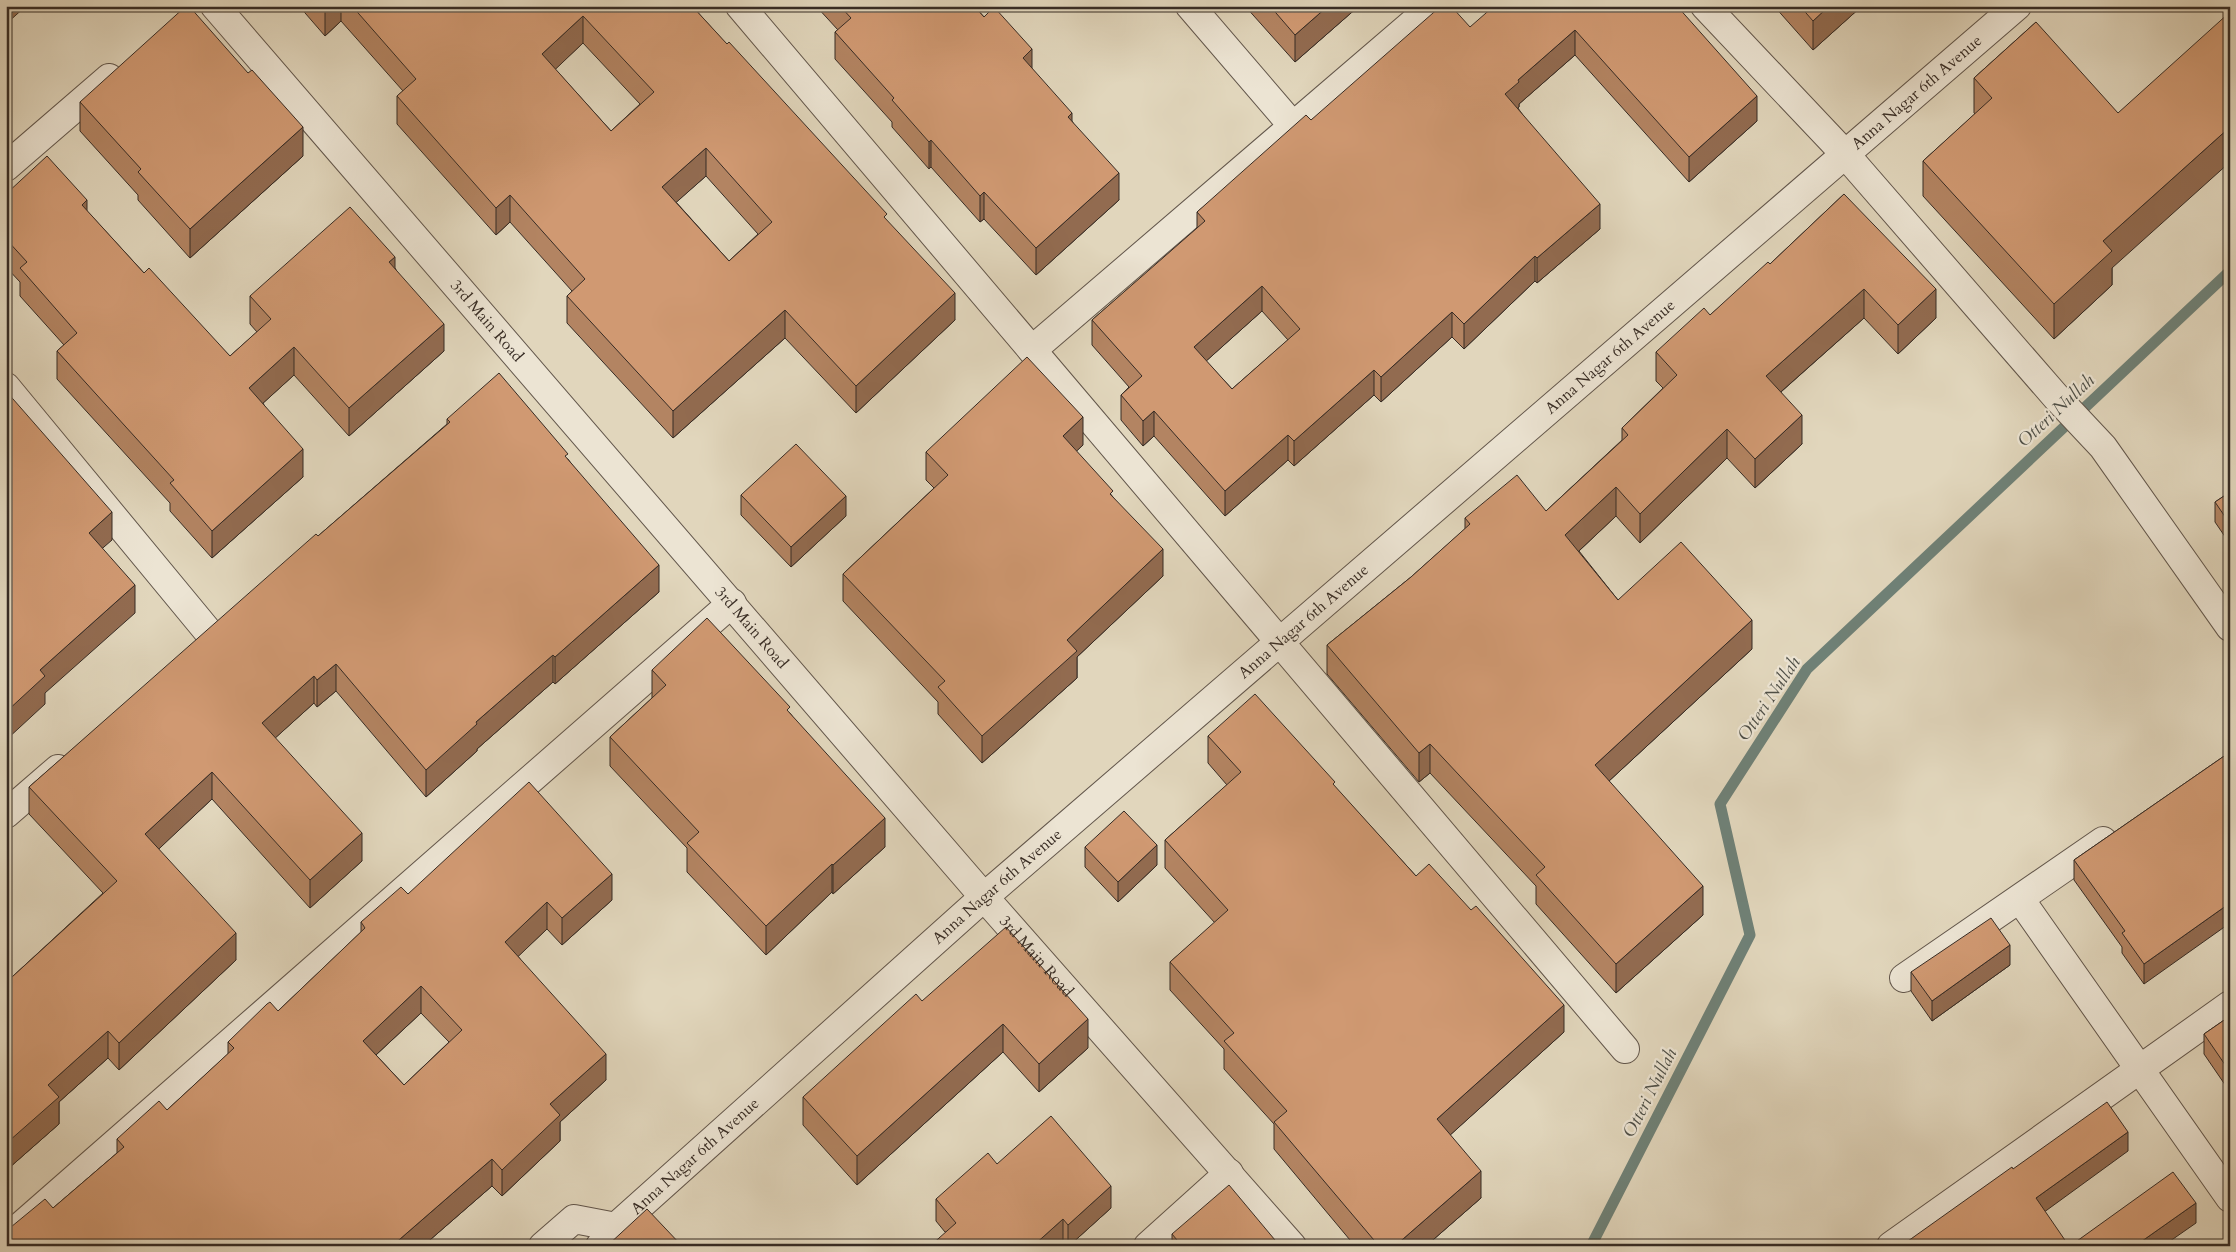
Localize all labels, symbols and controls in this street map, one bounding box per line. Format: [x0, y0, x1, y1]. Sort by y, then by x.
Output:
street label: Anna Nagar 6th Avenue [1847, 30, 1987, 155]
street label: 3rd Main Road [445, 275, 529, 367]
street label: Anna Nagar 6th Avenue [1540, 295, 1680, 419]
water label: Otteri Nullah [2012, 369, 2100, 453]
street label: Anna Nagar 6th Avenue [1234, 559, 1373, 684]
street label: 3rd Main Road [710, 582, 793, 674]
water label: Otteri Nullah [1732, 651, 1807, 746]
street label: Anna Nagar 6th Avenue [928, 824, 1067, 949]
street label: 3rd Main Road [994, 911, 1079, 1002]
water label: Otteri Nullah [1617, 1044, 1683, 1142]
street label: Anna Nagar 6th Avenue [626, 1093, 764, 1220]

